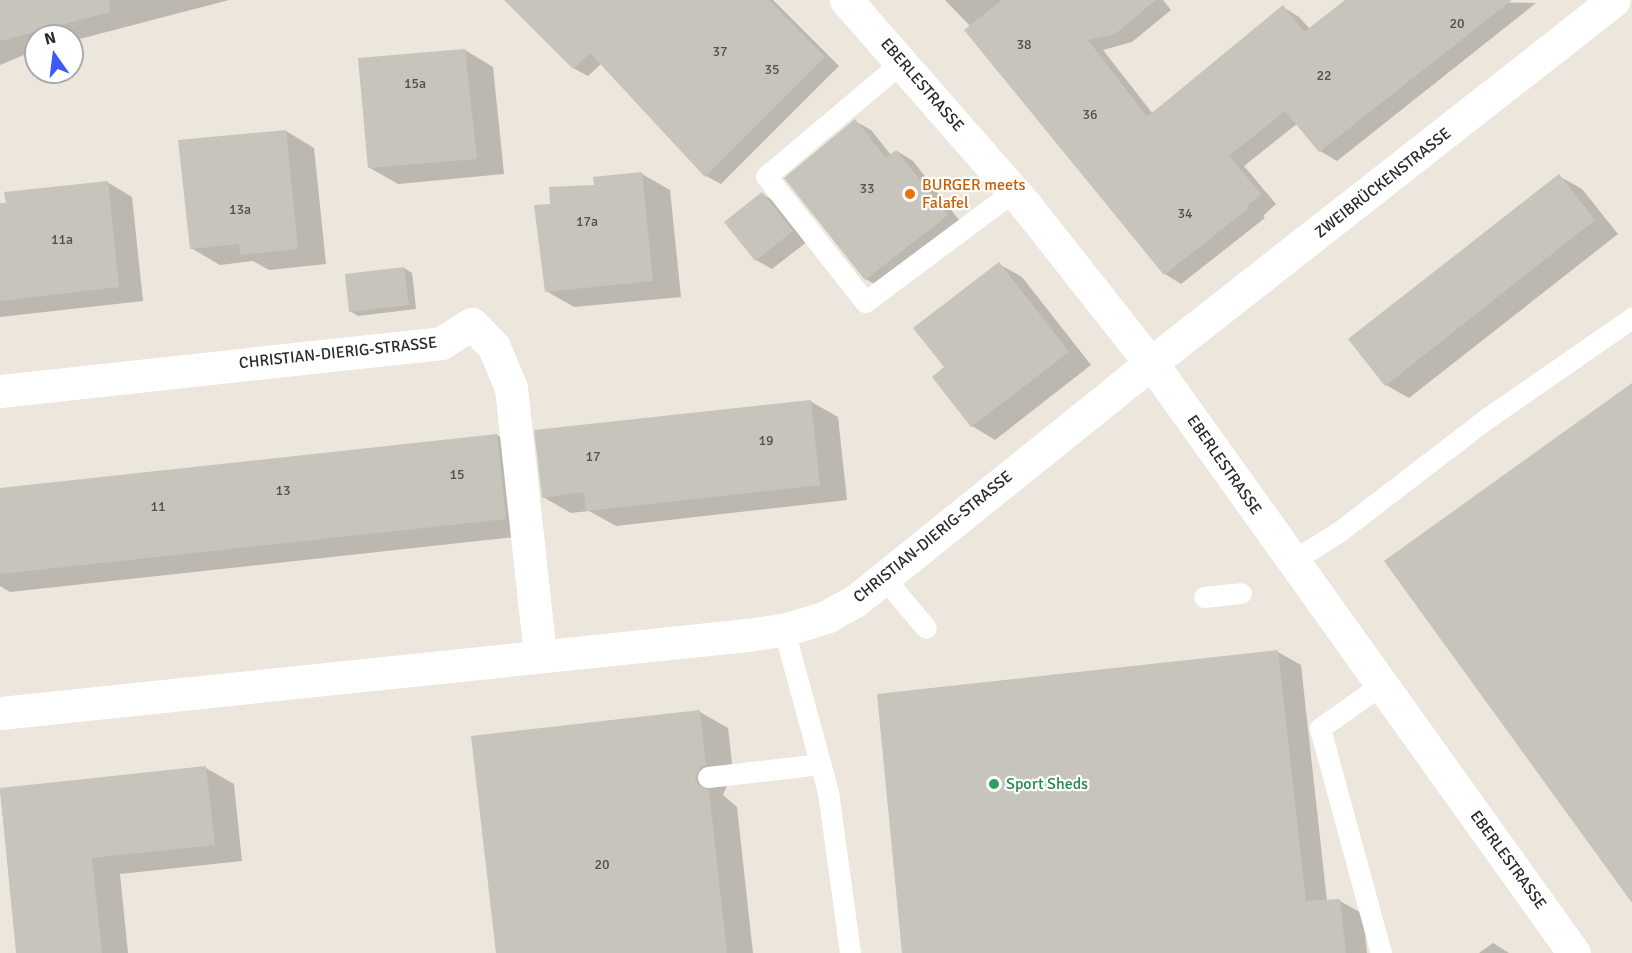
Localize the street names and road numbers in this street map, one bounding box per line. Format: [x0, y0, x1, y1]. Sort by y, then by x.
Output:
street label: EBERLESTRASSE [876, 34, 968, 136]
street label: ZWEIBRÜCKENSTRASSE [1311, 124, 1455, 242]
street label: CHRISTIAN-DIERIG-STRASSE [238, 333, 438, 373]
street label: EBERLESTRASSE [1183, 411, 1265, 519]
street label: CHRISTIAN-DIERIG-STRASSE [850, 467, 1016, 607]
street label: EBERLESTRASSE [1466, 807, 1550, 913]

